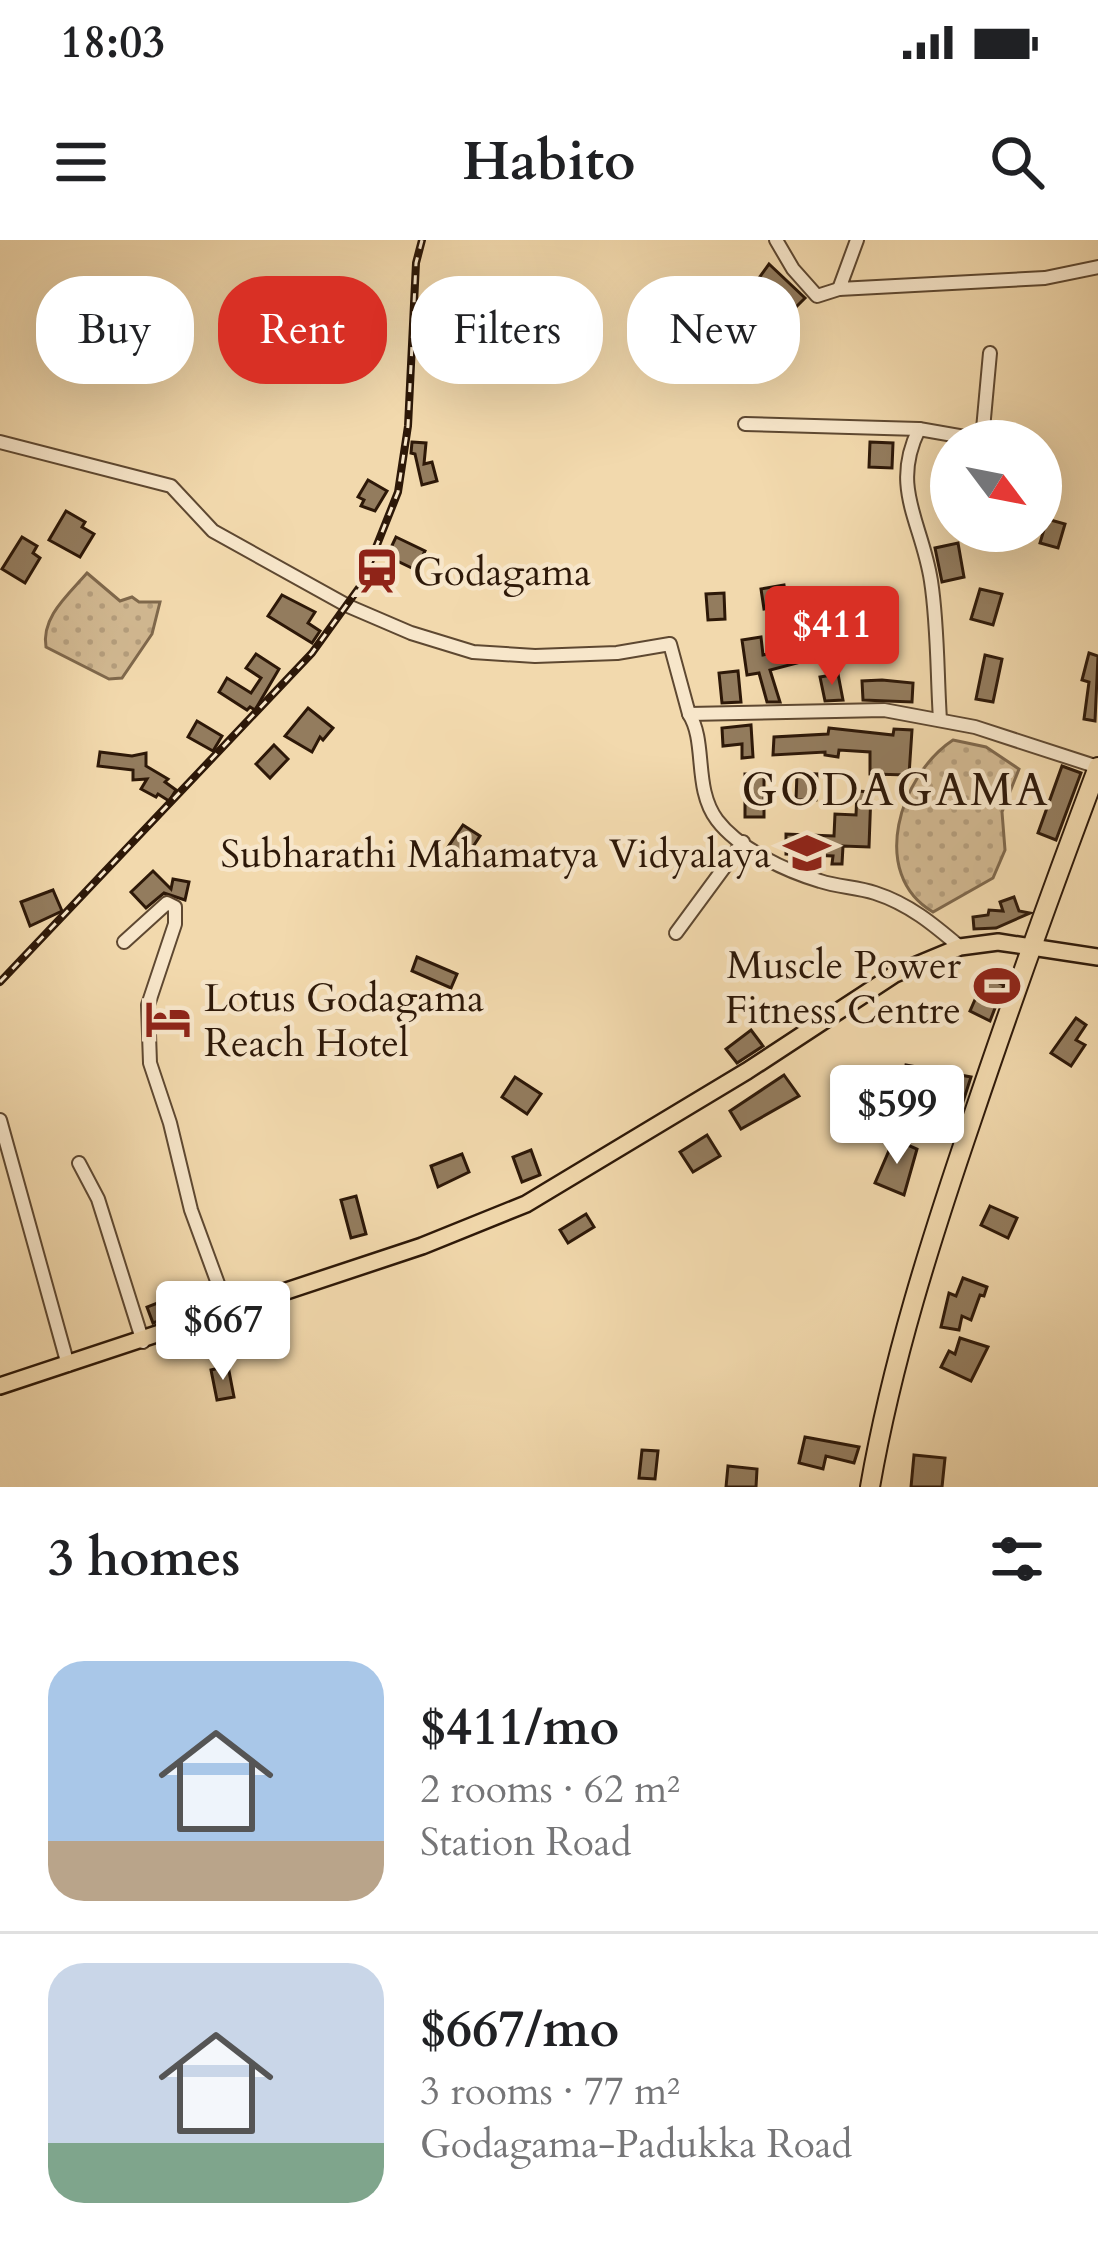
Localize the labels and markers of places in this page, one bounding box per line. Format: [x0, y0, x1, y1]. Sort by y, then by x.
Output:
station icon: Godagama [352, 546, 402, 596]
place label: Godagama [413, 546, 591, 599]
pin: $411 [761, 586, 903, 688]
place label: Subharathi Mahamatya Vidyalaya [221, 828, 771, 881]
school or university icon: Subharathi Mahamatya Vidyalaya [782, 828, 832, 878]
place label: Muscle Power Fitness Centre [725, 939, 962, 1037]
sports icon: Muscle Power Fitness Centre [972, 961, 1022, 1011]
place label: Lotus Godagama Reach Hotel [204, 972, 484, 1070]
hotel icon: Lotus Godagama Reach Hotel [143, 994, 193, 1044]
pin: $599 [826, 1065, 968, 1167]
pin: $667 [152, 1281, 294, 1383]

